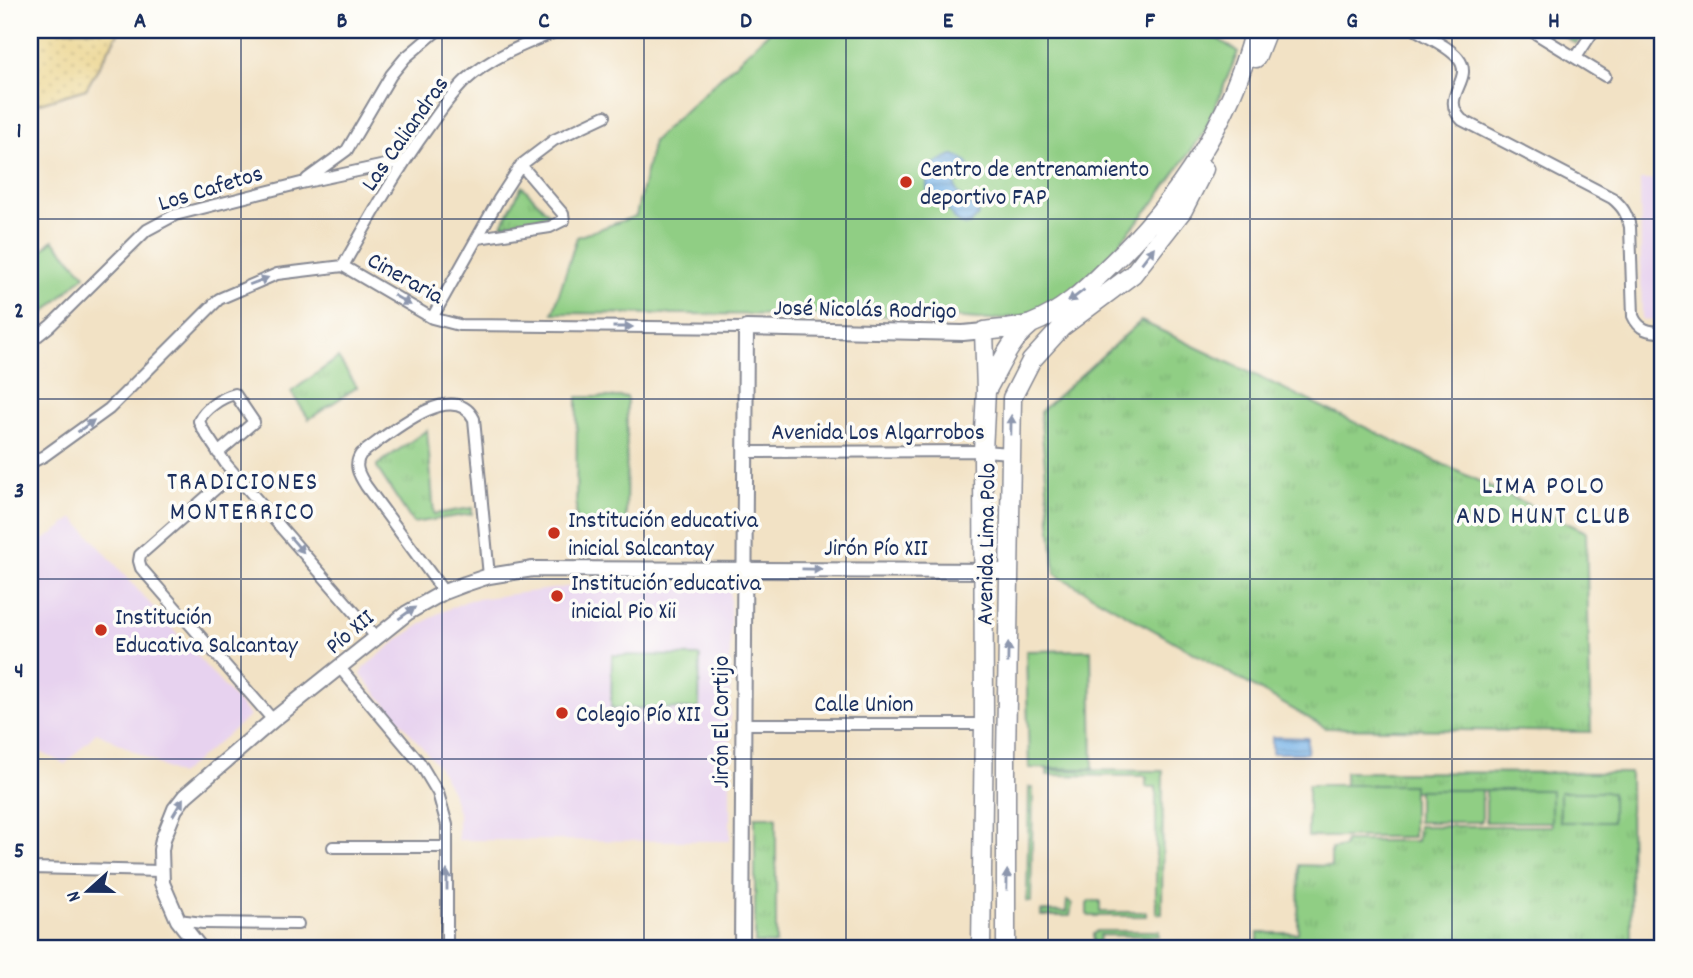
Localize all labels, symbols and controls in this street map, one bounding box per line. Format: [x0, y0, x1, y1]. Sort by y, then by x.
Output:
text: A [134, 6, 146, 39]
text: B [337, 6, 348, 39]
text: C [538, 6, 550, 39]
text: D [740, 6, 752, 39]
text: E [943, 6, 954, 39]
text: F [1145, 6, 1156, 39]
text: G [1346, 6, 1358, 39]
text: H [1548, 6, 1560, 39]
street label: Las Caliandras [354, 70, 459, 199]
text: 1 [16, 116, 22, 149]
place label: Centro de entrenamiento deportivo FAP [920, 154, 1149, 216]
street label: Los Cafetos [154, 158, 267, 222]
marker: Centro de entrenamiento deportivo FAP [898, 174, 914, 190]
street label: Cineraria [360, 245, 450, 315]
one-way arrow [1141, 246, 1155, 264]
one-way arrow [248, 276, 269, 287]
one-way arrow [1068, 289, 1086, 304]
street label: José Nicolás Rodrigo [773, 292, 957, 330]
one-way arrow [392, 294, 411, 306]
text: 2 [14, 296, 24, 329]
one-way arrow [613, 321, 635, 333]
one-way arrow [1006, 414, 1017, 436]
street label: Avenida Los Algarrobos [771, 417, 985, 451]
one-way arrow [77, 419, 95, 433]
street label: Avenida Lima Polo [970, 462, 1006, 626]
district label: TRADICIONES MONTERRICO [167, 465, 319, 532]
district label: LIMA POLO AND HUNT CLUB [1456, 469, 1632, 536]
text: 3 [14, 476, 24, 509]
place label: Institución educativa inicial Salcantay [568, 505, 759, 567]
marker: Institución educativa inicial Salcantay [546, 525, 562, 541]
street label: Jirón Pío XII [824, 533, 929, 567]
one-way arrow [289, 536, 305, 554]
one-way arrow [801, 564, 823, 575]
place label: Institución educativa inicial Pio Xii [571, 568, 762, 630]
marker: Institución educativa inicial Pio Xii [549, 588, 565, 604]
place label: Institución Educativa Salcantay [115, 602, 299, 664]
street label: Pío XII [319, 602, 383, 664]
one-way arrow [398, 606, 416, 620]
marker: Institución Educativa Salcantay [93, 622, 109, 638]
one-way arrow [1002, 641, 1014, 663]
street label: Jirón El Cortijo [706, 655, 740, 789]
text: 4 [14, 656, 24, 689]
street label: Calle Union [814, 689, 914, 723]
place label: Colegio Pío XII [576, 699, 701, 733]
marker: Colegio Pío XII [554, 705, 570, 721]
one-way arrow [171, 797, 184, 816]
text: 5 [14, 836, 24, 869]
north arrow [52, 856, 122, 926]
one-way arrow [441, 869, 453, 891]
one-way arrow [1001, 869, 1013, 891]
text: N [61, 887, 90, 905]

